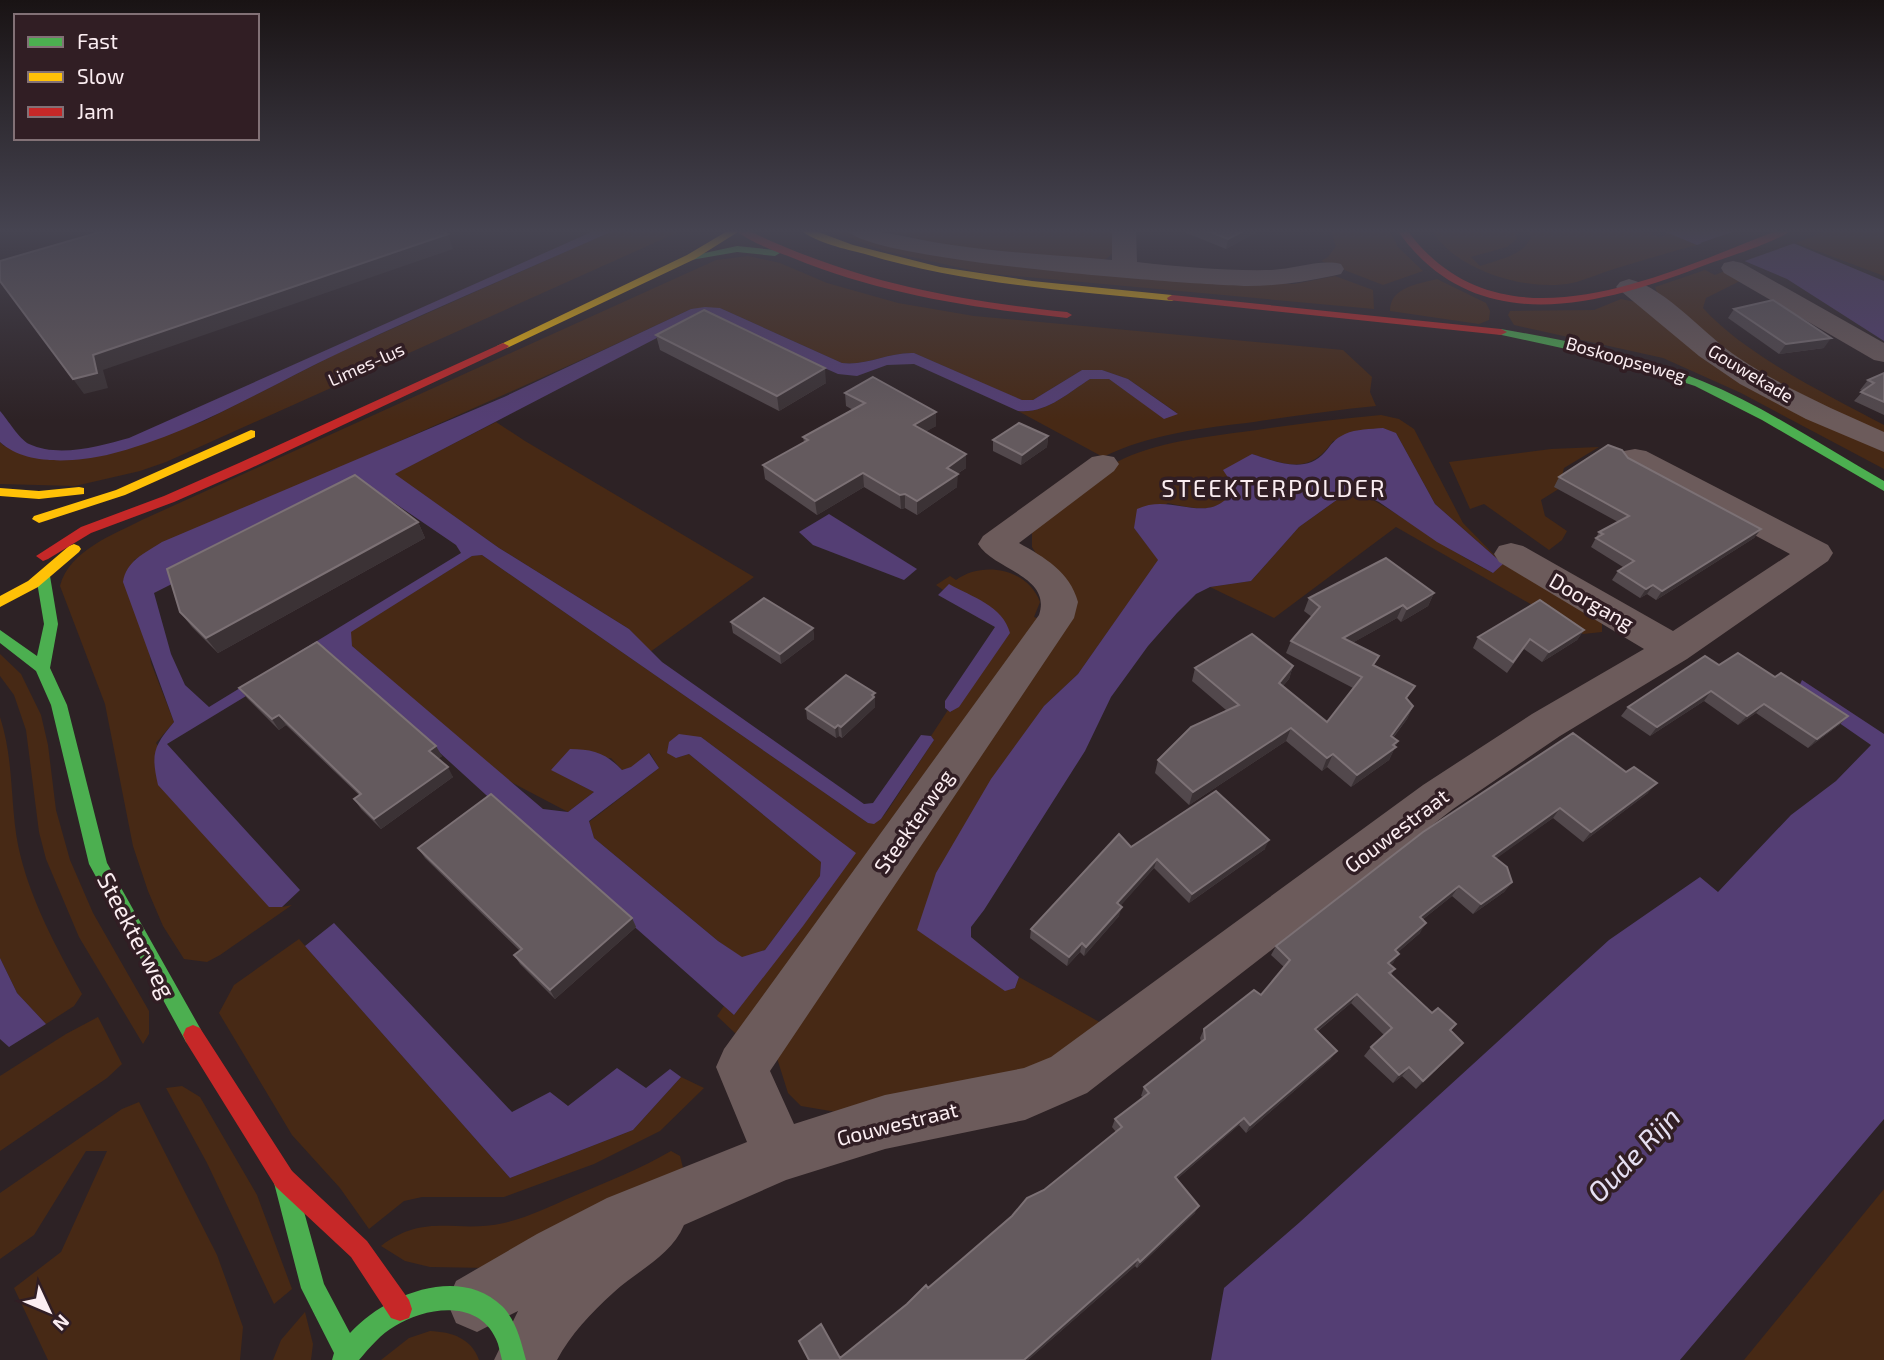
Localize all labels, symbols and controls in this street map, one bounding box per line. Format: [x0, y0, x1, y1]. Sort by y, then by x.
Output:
legend [14, 14, 259, 140]
text: Fast [77, 28, 118, 53]
text: Slow [77, 63, 124, 88]
text: Jam [77, 98, 114, 123]
street label: Boskoopseweg [1564, 331, 1688, 387]
street label: Limes-lus [324, 337, 408, 391]
street label: Gouwekade [1705, 339, 1797, 407]
district label: STEEKTERPOLDER [1161, 473, 1387, 502]
street label: Doorgang [1545, 567, 1639, 635]
street label: Steekterweg [868, 764, 958, 878]
street label: Gouwestraat [1339, 783, 1453, 877]
street label: Steekterweg [92, 867, 182, 1003]
street label: Gouwestraat [834, 1096, 960, 1150]
water label: Oude Rijn [1579, 1099, 1687, 1209]
north arrow [14, 1276, 84, 1346]
text: N [49, 1310, 75, 1336]

